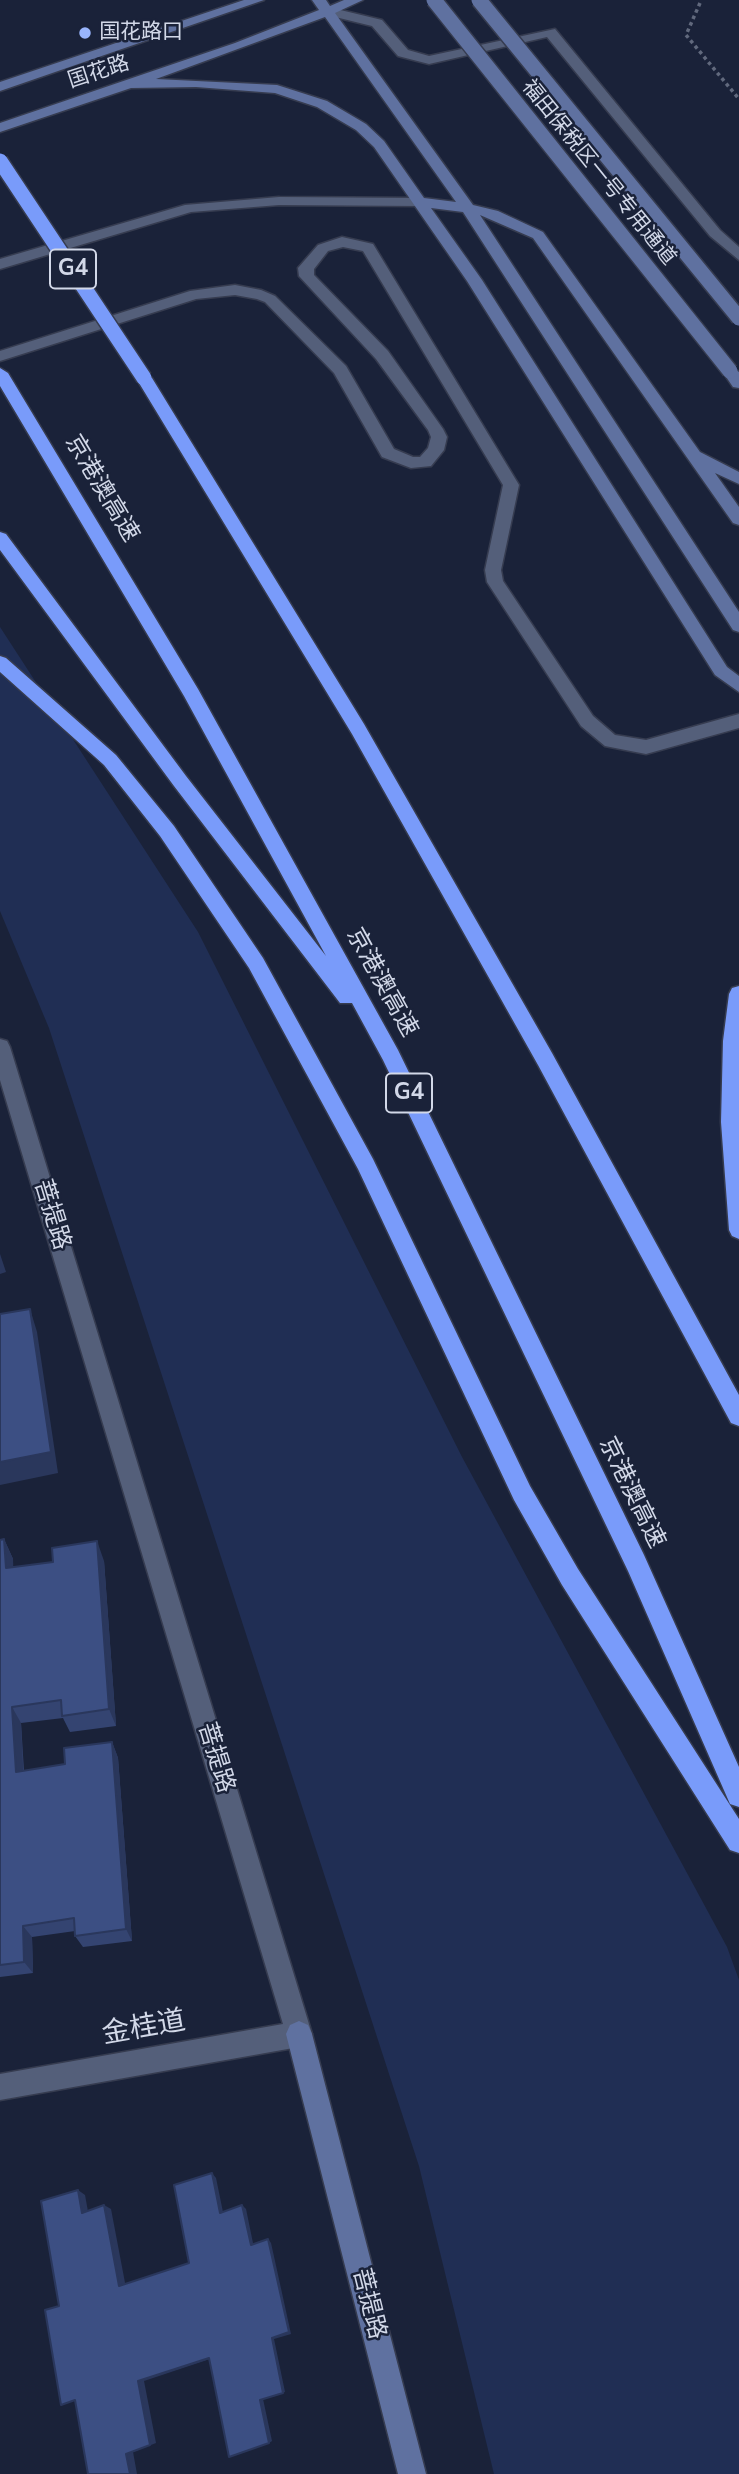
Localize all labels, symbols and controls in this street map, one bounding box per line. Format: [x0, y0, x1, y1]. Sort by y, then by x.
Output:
place label: 国花路口 [99, 20, 183, 46]
marker: 国花路口 [77, 25, 93, 41]
street label: 国花路 [65, 51, 133, 95]
street label: 福田保税区一号专用通道 [516, 75, 680, 271]
road number: G4 [50, 250, 96, 288]
street label: 京港澳高速 [58, 430, 144, 548]
street label: 京港澳高速 [339, 924, 423, 1042]
road number: G4 [386, 1074, 432, 1112]
street label: 菩提路 [27, 1176, 75, 1254]
street label: 京港澳高速 [592, 1433, 670, 1553]
street label: 菩提路 [191, 1719, 239, 1797]
street label: 金桂道 [100, 2005, 188, 2053]
street label: 菩提路 [345, 2266, 391, 2342]

